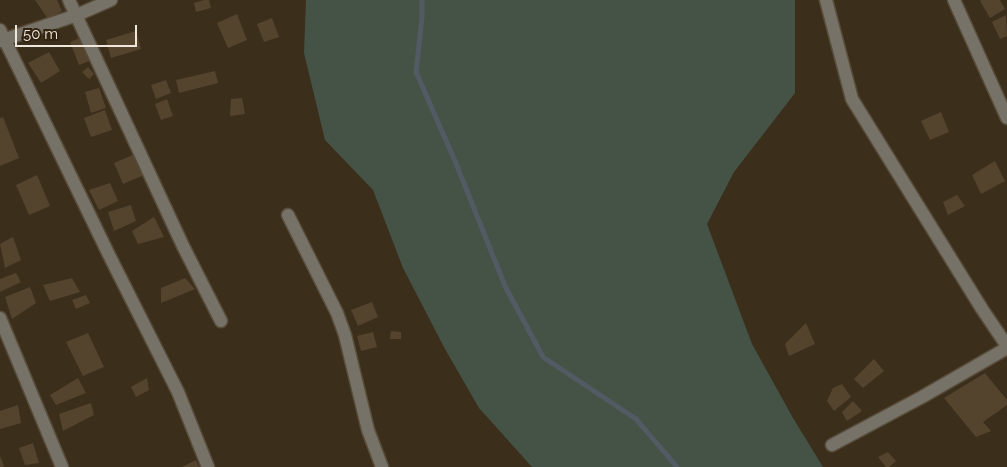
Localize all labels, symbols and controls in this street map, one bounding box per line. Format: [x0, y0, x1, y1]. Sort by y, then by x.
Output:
scale bar [18, 15, 140, 47]
text: 50 m [23, 25, 58, 43]

